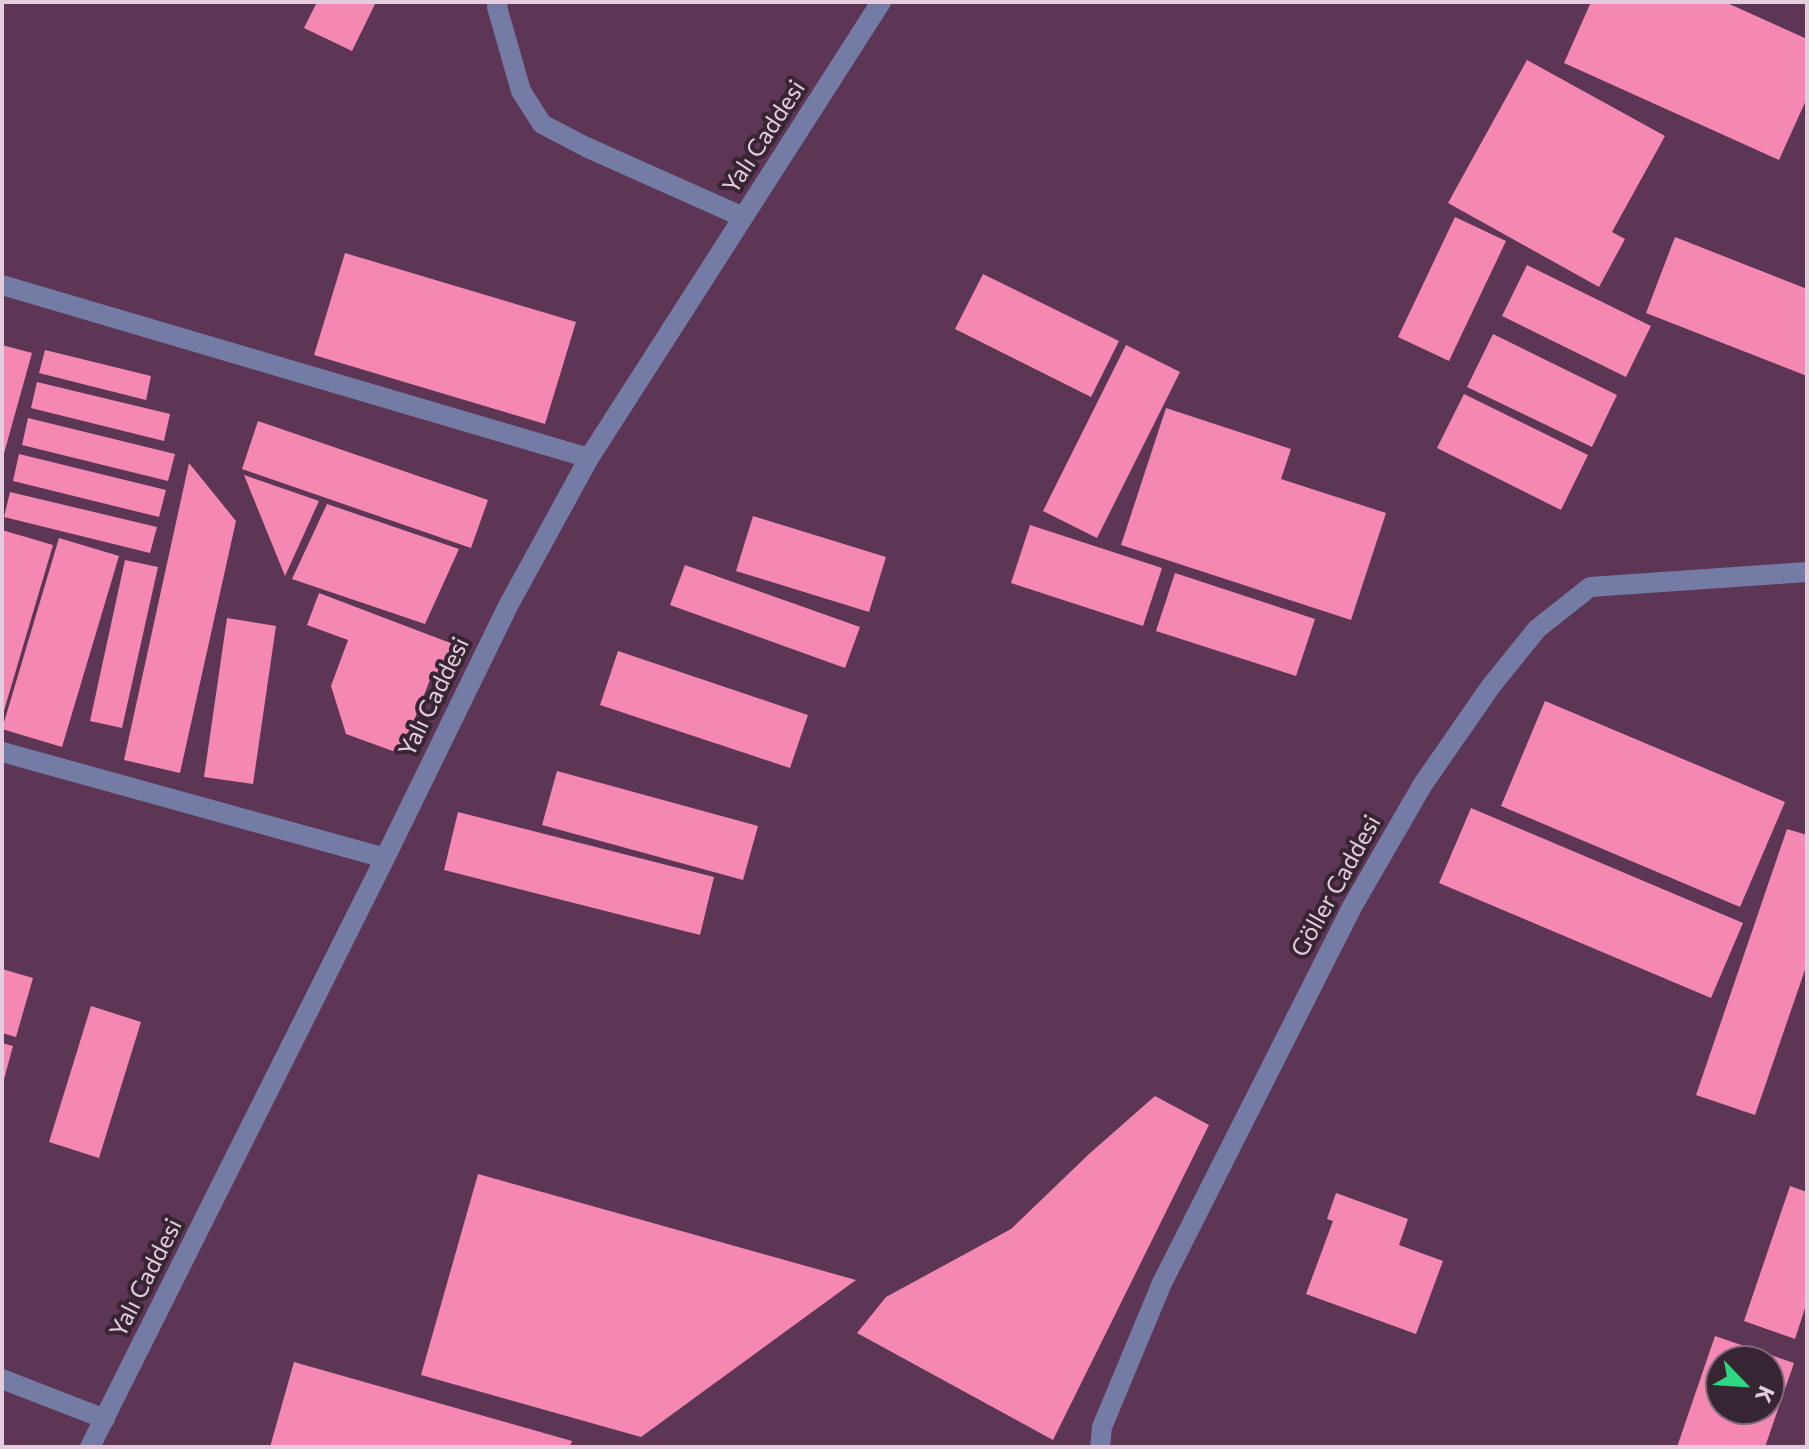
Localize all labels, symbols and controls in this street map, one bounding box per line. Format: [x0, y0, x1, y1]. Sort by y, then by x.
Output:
street label: Yalı Caddesi [717, 75, 811, 199]
street label: Yalı Caddesi [393, 633, 475, 761]
street label: Göller Caddesi [1285, 810, 1387, 962]
street label: Yalı Caddesi [104, 1214, 188, 1342]
north arrow [1705, 1345, 1785, 1425]
text: K [1750, 1382, 1781, 1407]

